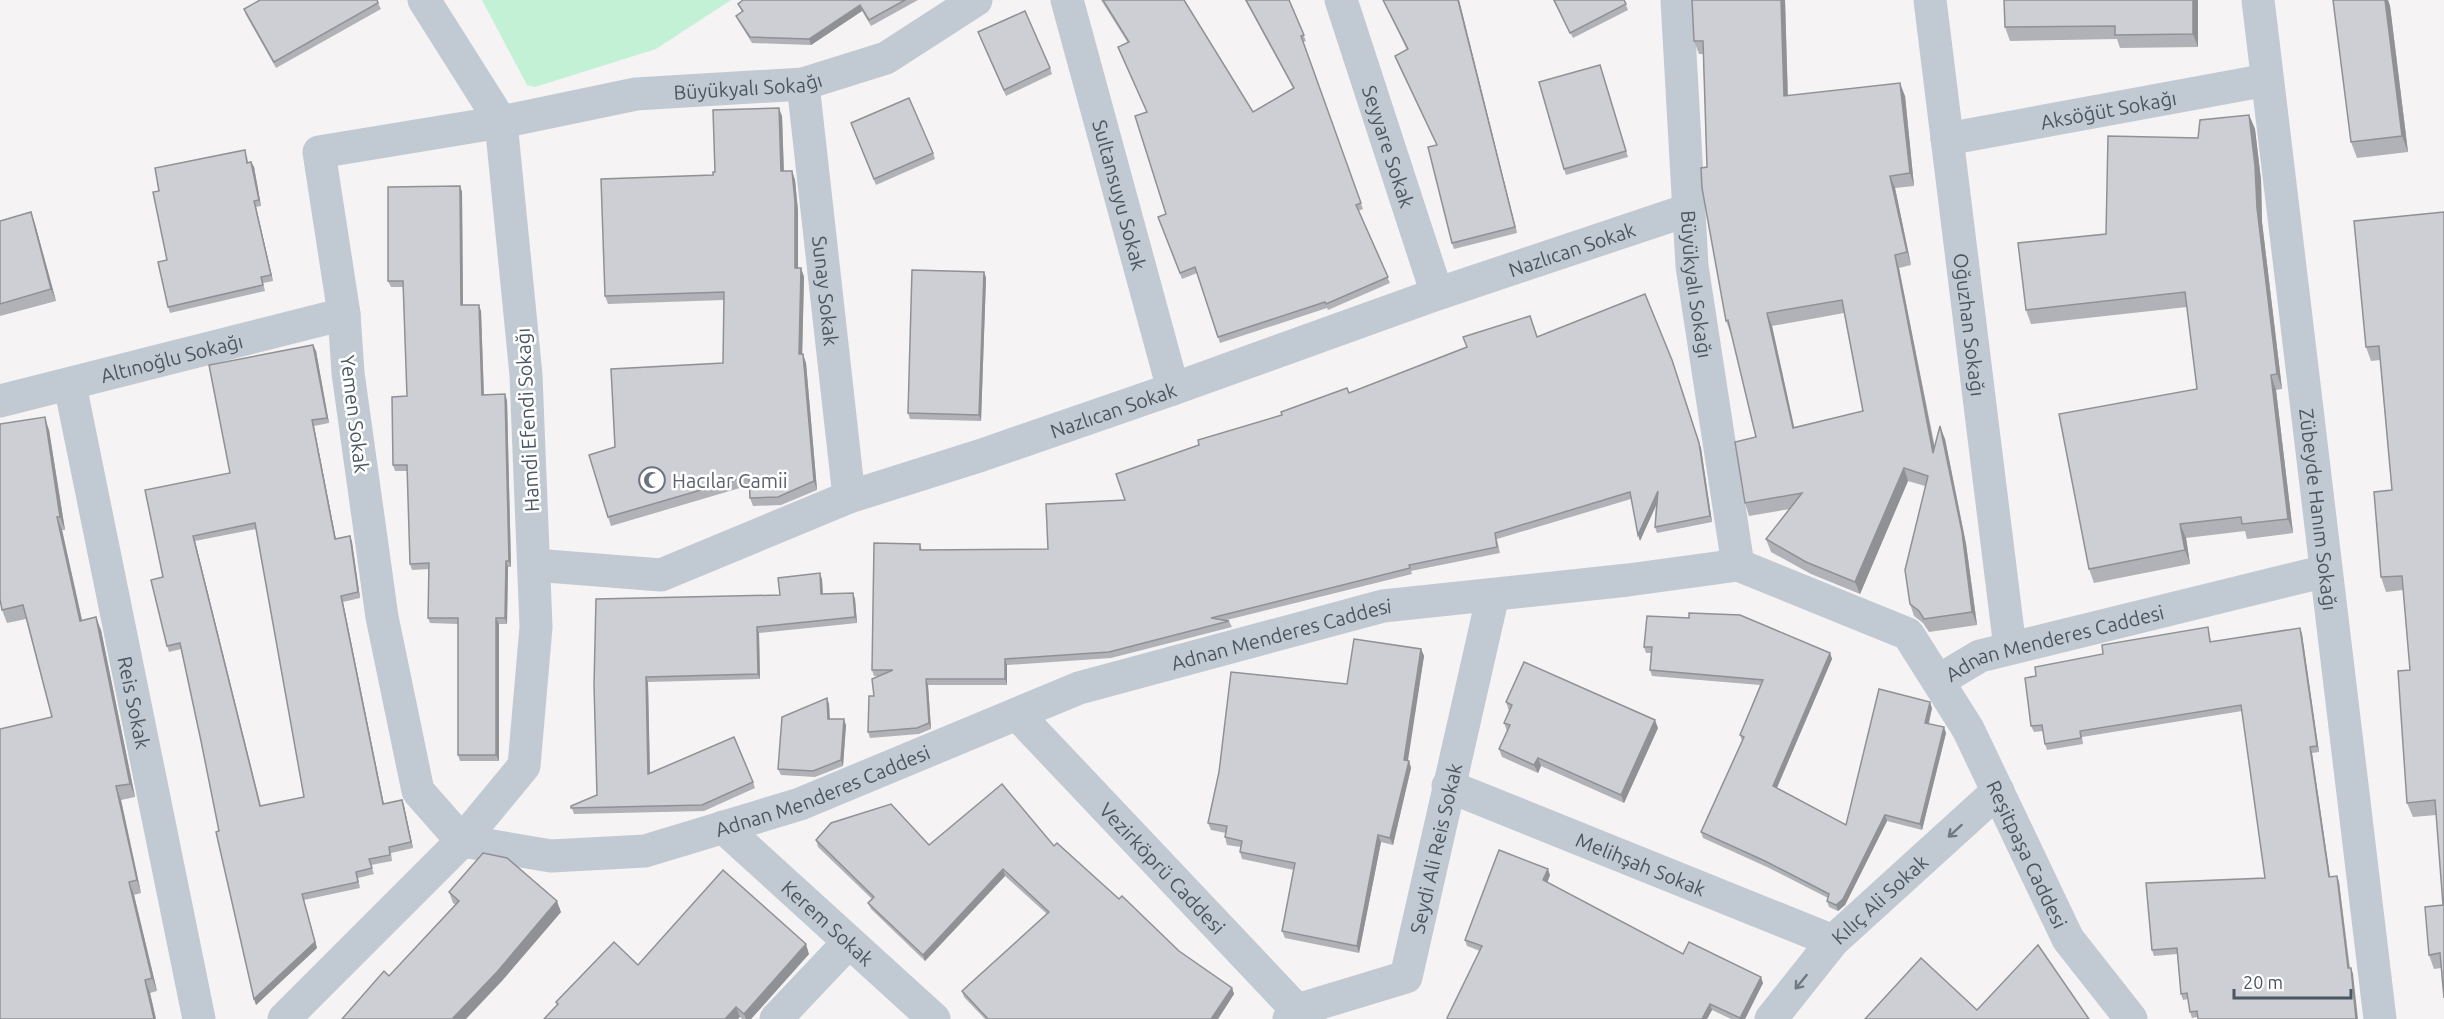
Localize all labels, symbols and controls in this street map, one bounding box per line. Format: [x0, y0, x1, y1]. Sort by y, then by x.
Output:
street label: Büyükyalı Sokağı [673, 67, 825, 103]
street label: Seyyare Sokak [1358, 82, 1419, 210]
street label: Aksöğüt Sokağı [2038, 85, 2178, 133]
street label: Sultansuyu Sokak [1089, 117, 1152, 273]
street label: Büyükyalı Sokağı [1677, 210, 1718, 360]
street label: Nazlıcan Sokak [1505, 217, 1638, 281]
street label: Sunay Sokak [808, 235, 844, 347]
street label: Oğuzhan Sokağı [1950, 252, 1990, 398]
street label: Hamdi Efendi Sokağı [511, 328, 543, 512]
street label: Altınoğlu Sokağı [98, 329, 245, 387]
street label: Yemen Sokak [336, 354, 374, 474]
street label: Nazlıcan Sokak [1047, 377, 1179, 442]
street label: Zübeyde Hanım Sokağı [2295, 407, 2343, 612]
mosque icon: Hacılar Camii [637, 465, 667, 495]
place label: Hacılar Camii [672, 469, 788, 492]
street label: Adnan Menderes Caddesi [1168, 594, 1393, 674]
street label: Adnan Menderes Caddesi [1941, 600, 2166, 686]
street label: Reis Sokak [114, 654, 155, 751]
street label: Adnan Menderes Caddesi [712, 740, 933, 841]
street label: Seydi Ali Reis Sokak [1405, 761, 1466, 936]
street label: Reşitpaşa Caddesi [1983, 776, 2073, 932]
street label: Vezirköprü Caddesi [1095, 798, 1230, 938]
one-way arrow [1947, 824, 1962, 838]
street label: Melihşah Sokak [1573, 827, 1709, 900]
street label: Kılıç Ali Sokak [1826, 850, 1932, 949]
street label: Kerem Sokak [777, 875, 879, 970]
scale bar [2234, 962, 2351, 1000]
text: 20 m [2243, 972, 2283, 992]
one-way arrow [1794, 974, 1808, 989]

